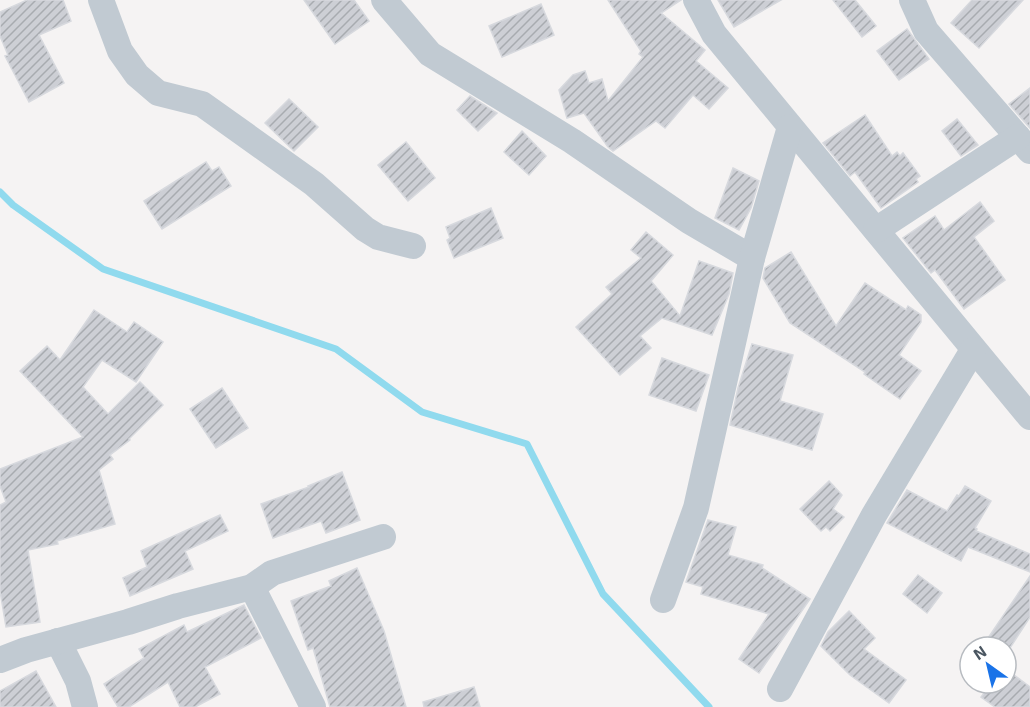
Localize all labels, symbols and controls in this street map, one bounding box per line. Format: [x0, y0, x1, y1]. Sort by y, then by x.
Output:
north arrow [958, 635, 1018, 695]
text: N [969, 641, 989, 663]

